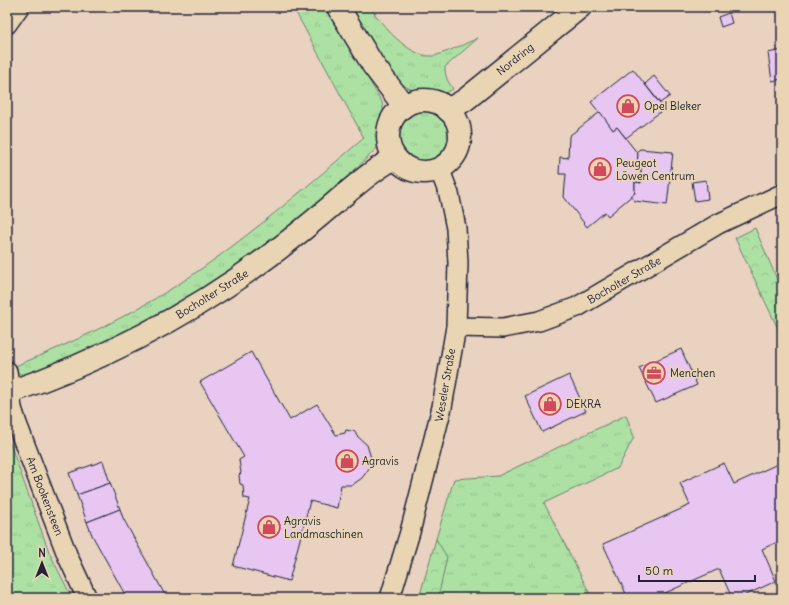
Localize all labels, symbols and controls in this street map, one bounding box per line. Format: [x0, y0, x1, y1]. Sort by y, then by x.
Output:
street label: Nordring [494, 40, 536, 78]
shop icon: Opel Bleker [615, 93, 641, 119]
place label: Opel Bleker [644, 99, 702, 113]
shop icon: Peugeot Löwen Centrum [587, 156, 613, 182]
place label: Peugeot Löwen Centrum [616, 156, 695, 183]
street label: Bocholter Straße [585, 253, 663, 307]
street label: Bocholter Straße [173, 266, 251, 322]
street label: Weseler Straße [432, 347, 458, 423]
office icon: Menchen [641, 360, 667, 386]
place label: Menchen [670, 366, 715, 380]
shop icon: DEKRA [537, 391, 563, 417]
place label: DEKRA [566, 397, 601, 411]
shop icon: Agravis [334, 448, 360, 474]
street label: Am Bookensteen [23, 454, 67, 538]
place label: Agravis [362, 454, 399, 468]
shop icon: Agravis Landmaschinen [256, 514, 282, 540]
place label: Agravis Landmaschinen [284, 514, 363, 541]
north arrow [22, 543, 62, 583]
text: N [38, 546, 46, 560]
scale bar [639, 557, 755, 583]
text: 50 m [645, 563, 674, 578]

